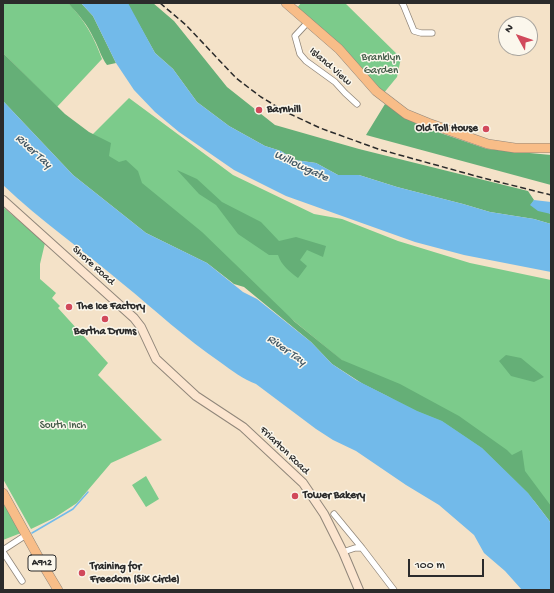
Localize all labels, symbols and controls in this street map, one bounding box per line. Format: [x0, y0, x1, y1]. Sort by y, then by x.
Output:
north arrow [498, 16, 538, 56]
text: N [503, 22, 516, 36]
street label: Island View [306, 45, 354, 89]
park label: Branklyn Garden [362, 51, 400, 77]
place label: Barnhill [267, 103, 301, 117]
marker: Barnhill [254, 105, 264, 115]
place label: Old Toll House [416, 122, 478, 136]
marker: Old Toll House [481, 124, 491, 134]
water label: River Tay [12, 132, 54, 172]
water label: Willowgate [272, 148, 330, 186]
street label: Shore Road [69, 243, 117, 289]
place label: The Ice Factory [77, 300, 145, 314]
marker: The Ice Factory [64, 302, 74, 312]
marker: Bertha Drums [100, 314, 110, 324]
place label: Bertha Drums [74, 325, 136, 339]
water label: River Tay [264, 332, 308, 370]
park label: South Inch [40, 419, 86, 433]
street label: Friarton Road [256, 424, 312, 478]
place label: Tower Bakery [303, 489, 365, 503]
marker: Tower Bakery [290, 491, 300, 501]
scale bar [410, 551, 486, 577]
road number: A912 [28, 555, 56, 571]
text: 100 m [415, 559, 445, 573]
place label: Training for Freedom (Six Circle) [90, 560, 180, 586]
marker: Training for Freedom (Six Circle) [77, 568, 87, 578]

